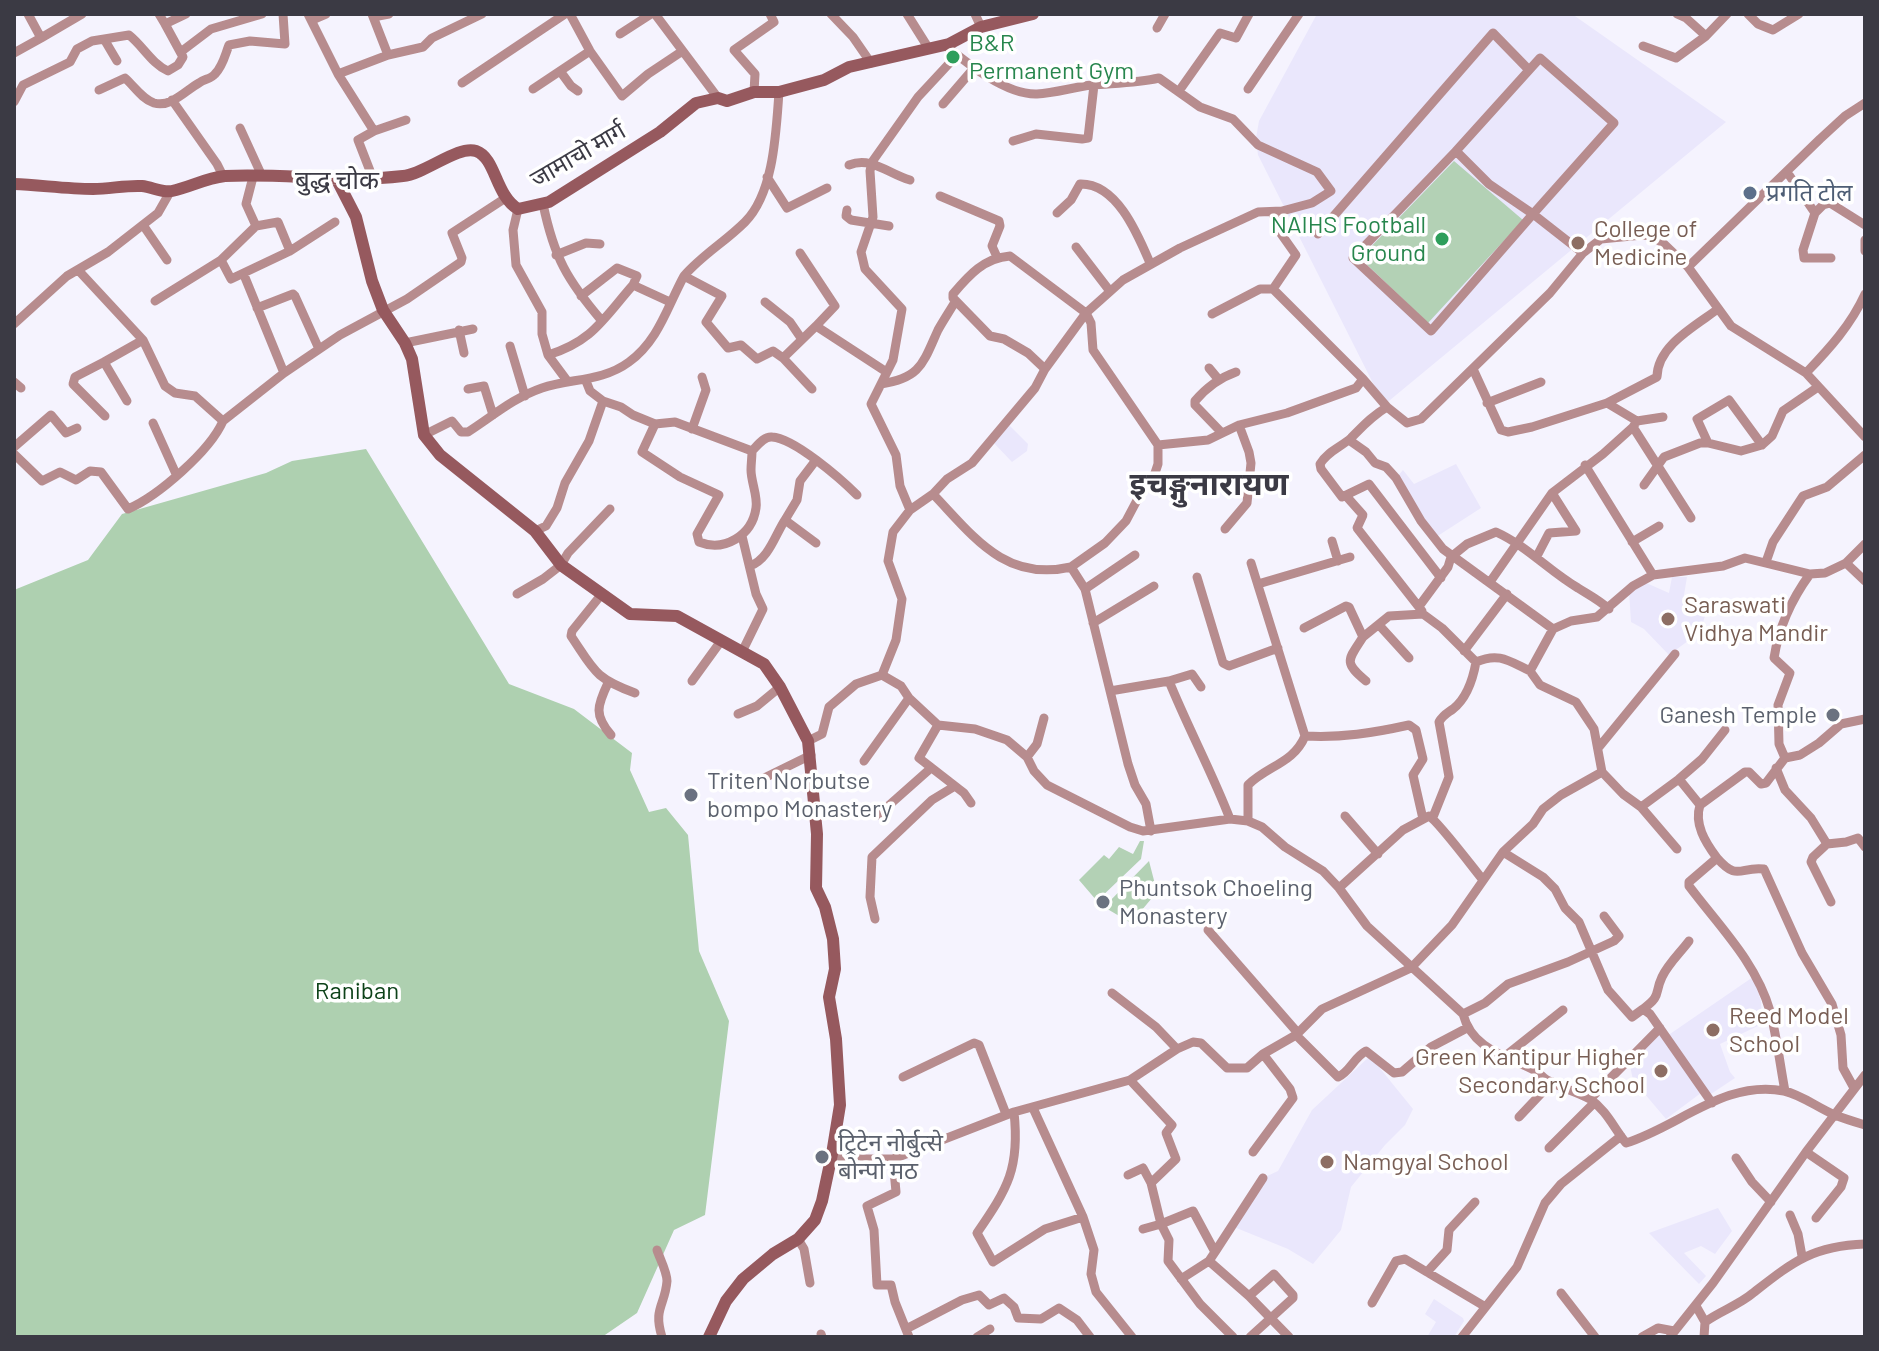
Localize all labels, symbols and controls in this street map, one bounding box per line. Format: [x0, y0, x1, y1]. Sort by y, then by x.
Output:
place label: B&R Permanent Gym [969, 29, 1134, 85]
marker: B&R Permanent Gym [944, 48, 962, 66]
street label: जामाचो मार्ग [525, 116, 631, 194]
district label: बुद्ध चोक [295, 164, 379, 196]
place label: प्रगति टोल [1766, 179, 1852, 207]
marker: प्रगति टोल [1741, 184, 1759, 202]
place label: NAIHS Football Ground [1271, 211, 1426, 267]
place label: College of Medicine [1594, 215, 1697, 271]
marker: NAIHS Football Ground [1433, 230, 1451, 248]
marker: College of Medicine [1569, 234, 1587, 252]
district label: इचङ्गुनारायण [1130, 465, 1288, 503]
place label: Saraswati Vidhya Mandir [1684, 591, 1828, 647]
marker: Saraswati Vidhya Mandir [1659, 610, 1677, 628]
place label: Ganesh Temple [1659, 701, 1817, 729]
marker: Ganesh Temple [1824, 706, 1842, 724]
place label: Triten Norbutse bompo Monastery [707, 767, 892, 823]
marker: Triten Norbutse bompo Monastery [682, 786, 700, 804]
place label: Phuntsok Choeling Monastery [1119, 874, 1313, 930]
marker: Phuntsok Choeling Monastery [1094, 893, 1112, 911]
park label: Raniban [315, 977, 399, 1005]
place label: Reed Model School [1729, 1002, 1849, 1058]
marker: Reed Model School [1704, 1021, 1722, 1039]
place label: Green Kantipur Higher Secondary School [1415, 1043, 1645, 1099]
marker: Green Kantipur Higher Secondary School [1652, 1062, 1670, 1080]
place label: ट्रिटेन नोर्बुत्से बोन्पो मठ [838, 1129, 943, 1185]
marker: ट्रिटेन नोर्बुत्से बोन्पो मठ [813, 1148, 831, 1166]
place label: Namgyal School [1343, 1148, 1509, 1176]
marker: Namgyal School [1318, 1153, 1336, 1171]

